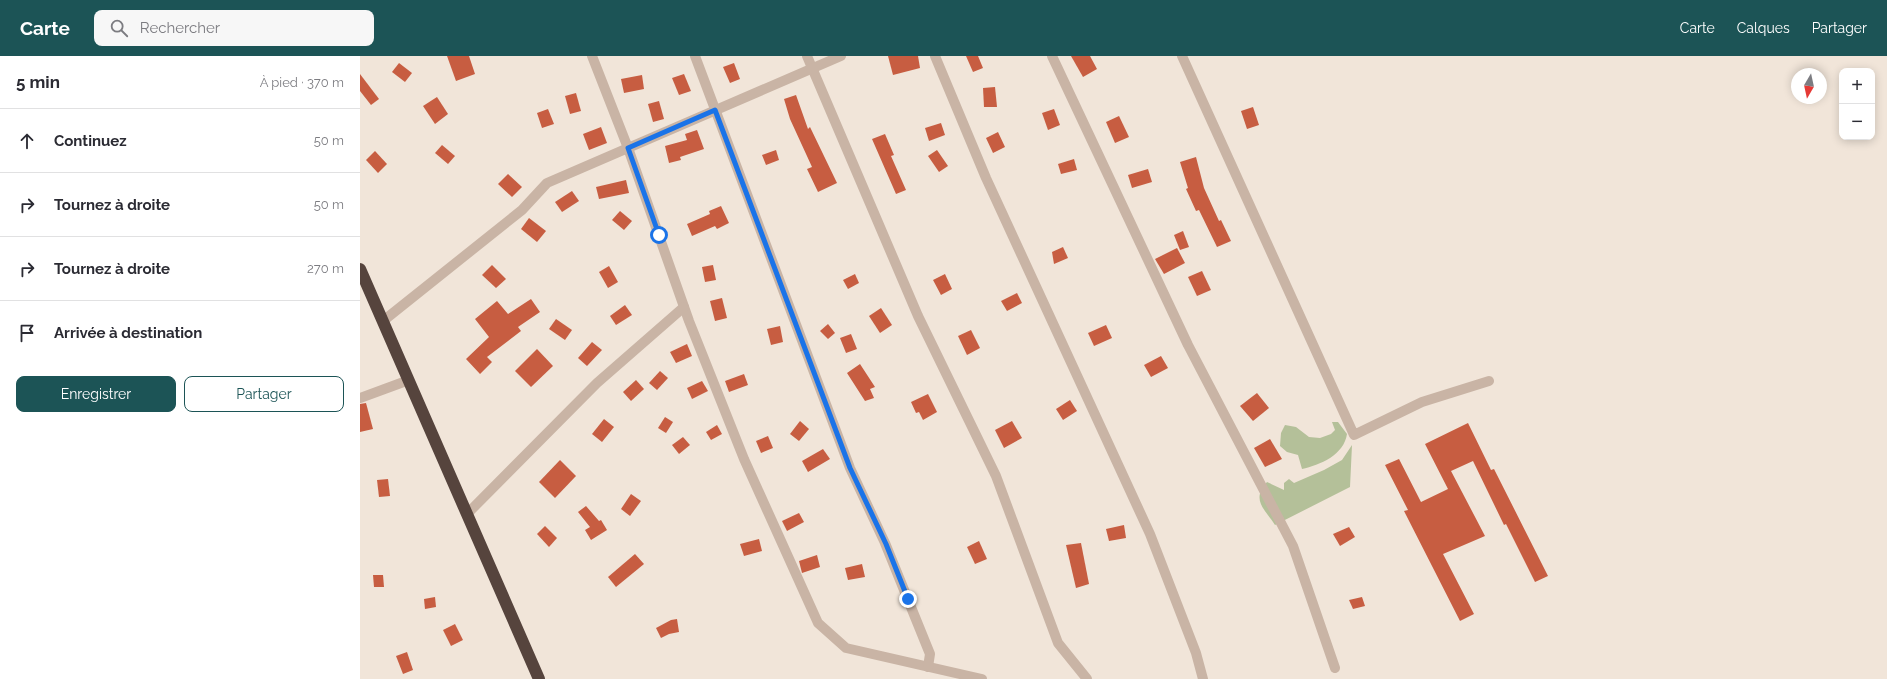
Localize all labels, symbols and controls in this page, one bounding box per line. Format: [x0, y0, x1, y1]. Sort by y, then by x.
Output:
search box [94, 10, 374, 46]
text: Carte [20, 17, 70, 39]
icon: search [108, 17, 130, 39]
text: Rechercher [140, 19, 220, 37]
text: Carte [1680, 20, 1715, 36]
text: Calques [1737, 20, 1790, 36]
text: Partager [1812, 20, 1867, 36]
north arrow [1791, 68, 1827, 104]
map controls [1839, 68, 1875, 140]
button: + [1839, 68, 1875, 104]
text: 5 min [16, 72, 60, 92]
text: À pied · 370 m [260, 75, 344, 90]
button: − [1839, 104, 1875, 140]
icon: ahead [16, 130, 38, 152]
text: Continuez [54, 132, 127, 150]
text: 50 m [314, 133, 344, 148]
icon: right [16, 194, 38, 216]
text: Tournez à droite [54, 196, 170, 214]
text: 50 m [314, 197, 344, 212]
route start [650, 226, 668, 244]
icon: right [16, 258, 38, 280]
text: Tournez à droite [54, 260, 170, 278]
text: 270 m [307, 261, 344, 276]
icon: arrive [16, 322, 38, 344]
text: Arrivée à destination [54, 324, 202, 342]
button: Enregistrer [16, 376, 176, 412]
button: Partager [184, 376, 344, 412]
route end [899, 590, 917, 608]

